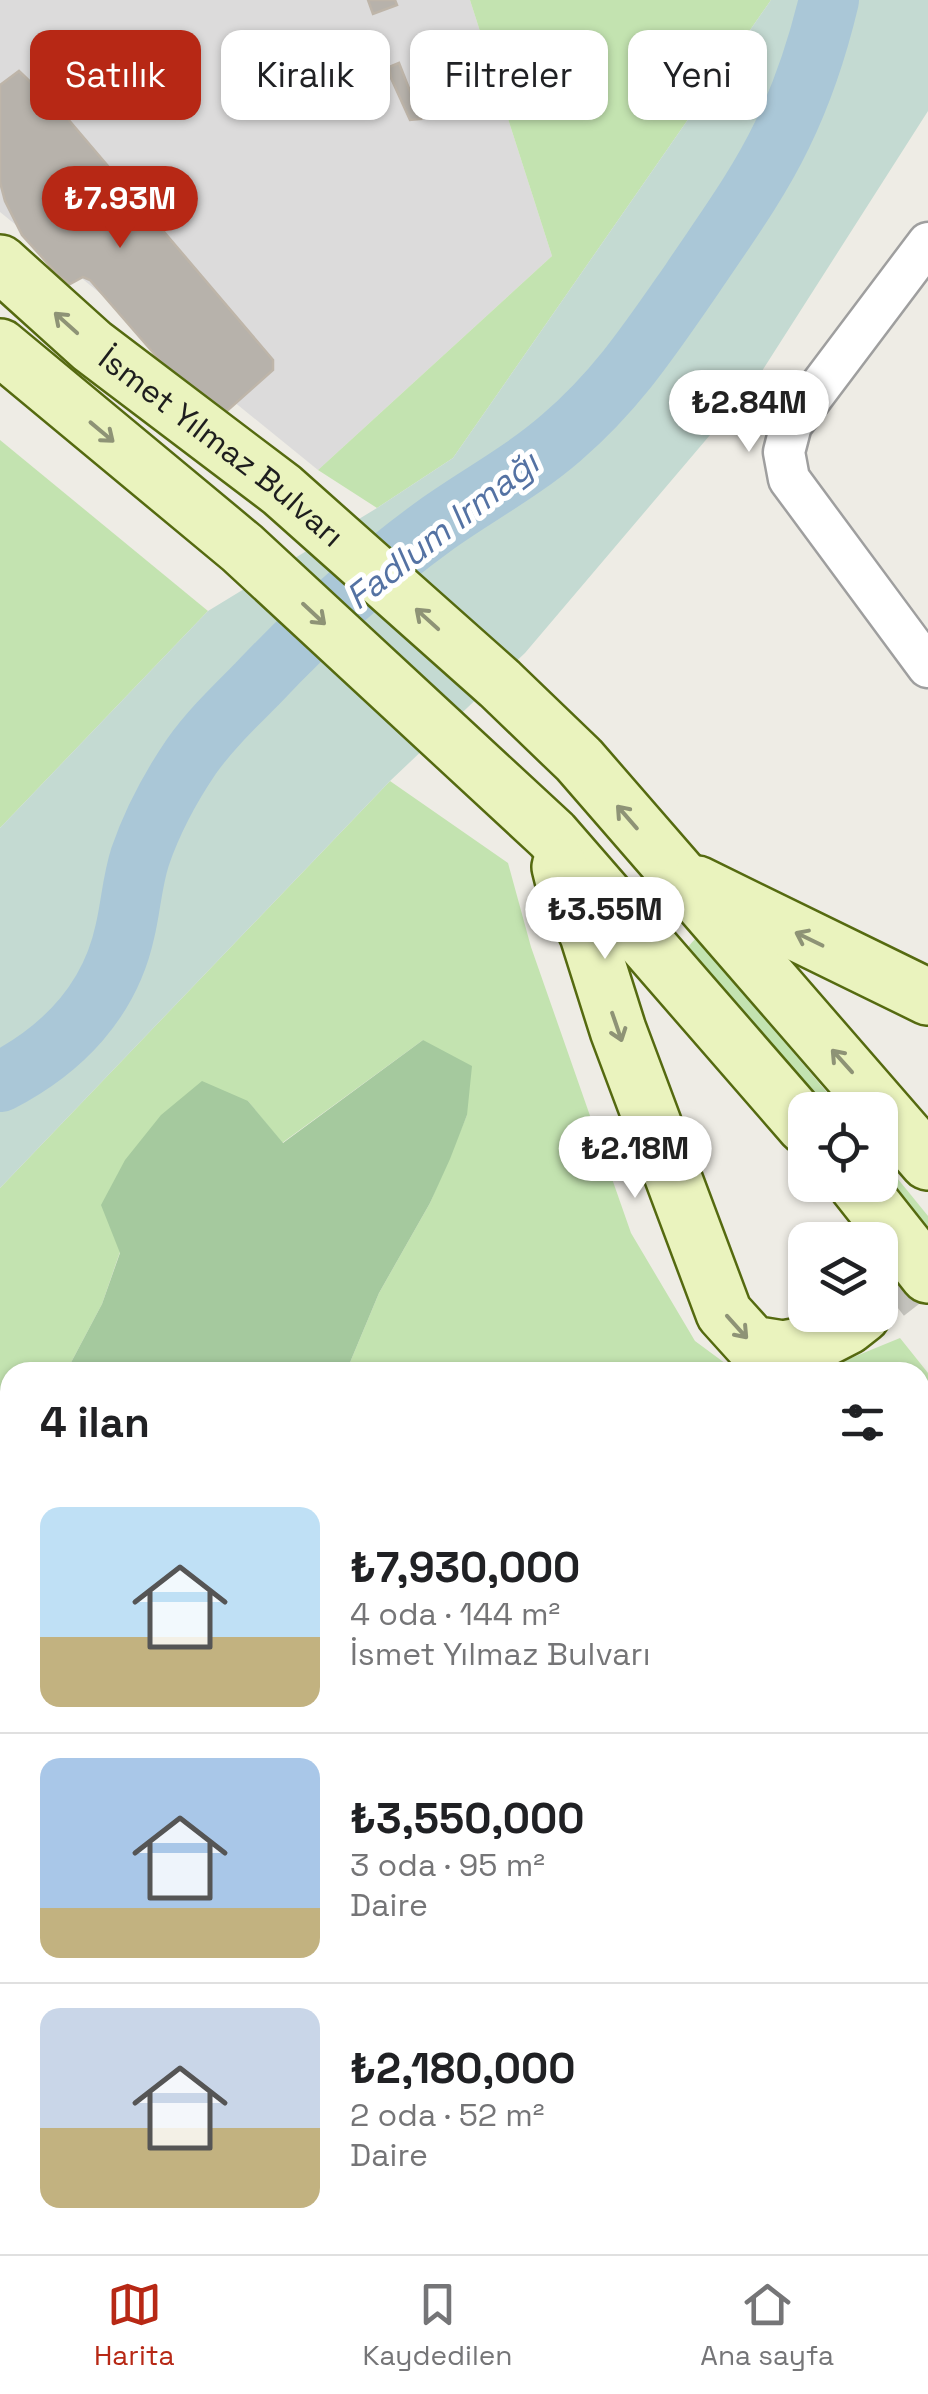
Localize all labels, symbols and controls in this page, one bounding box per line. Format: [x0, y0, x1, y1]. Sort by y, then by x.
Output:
chip: Satılık [30, 30, 201, 120]
chip: Kiralık [221, 30, 390, 120]
chip: Filtreler [410, 30, 608, 120]
chip: Yeni [628, 30, 767, 120]
pin: ₺7.93M [39, 166, 201, 251]
text: ₺7.93M [64, 178, 176, 218]
one-way arrow [54, 312, 79, 335]
street label: İsmet Yılmaz Bulvarı [91, 338, 352, 555]
pin: ₺2.84M [668, 370, 830, 455]
text: ₺2.84M [691, 382, 807, 422]
one-way arrow [88, 421, 114, 443]
water label: Fadlum Irmağı [337, 440, 548, 619]
one-way arrow [301, 602, 326, 625]
one-way arrow [415, 607, 440, 630]
one-way arrow [616, 805, 639, 830]
pin: ₺3.55M [524, 877, 686, 962]
text: ₺3.55M [547, 889, 663, 929]
one-way arrow [795, 928, 825, 947]
one-way arrow [609, 1010, 627, 1041]
one-way arrow [830, 1049, 853, 1074]
map controls [788, 1092, 898, 1332]
button: locate [788, 1092, 898, 1202]
pin: ₺2.18M [554, 1116, 716, 1201]
text: ₺2.18M [581, 1128, 689, 1168]
button: layers [788, 1222, 898, 1332]
one-way arrow [726, 1314, 749, 1339]
icon: filters [835, 1395, 890, 1450]
text: 4 ilan [40, 1396, 150, 1449]
text: ₺7,930,000 [350, 1541, 580, 1594]
icon: home [120, 1547, 240, 1667]
text: 4 oda · 144 m² [350, 1594, 560, 1634]
text: İsmet Yılmaz Bulvarı [350, 1634, 651, 1674]
text: ₺3,550,000 [350, 1792, 584, 1845]
icon: home [120, 1798, 240, 1918]
text: 3 oda · 95 m² [350, 1845, 545, 1885]
text: Daire [350, 1885, 428, 1925]
text: ₺2,180,000 [350, 2042, 575, 2095]
icon: home [120, 2048, 240, 2168]
text: 2 oda · 52 m² [350, 2095, 544, 2135]
text: Daire [350, 2135, 428, 2175]
tab: Harita [94, 2277, 175, 2373]
tab: Kaydedilen [362, 2277, 513, 2373]
tab: Ana sayfa [700, 2277, 834, 2373]

